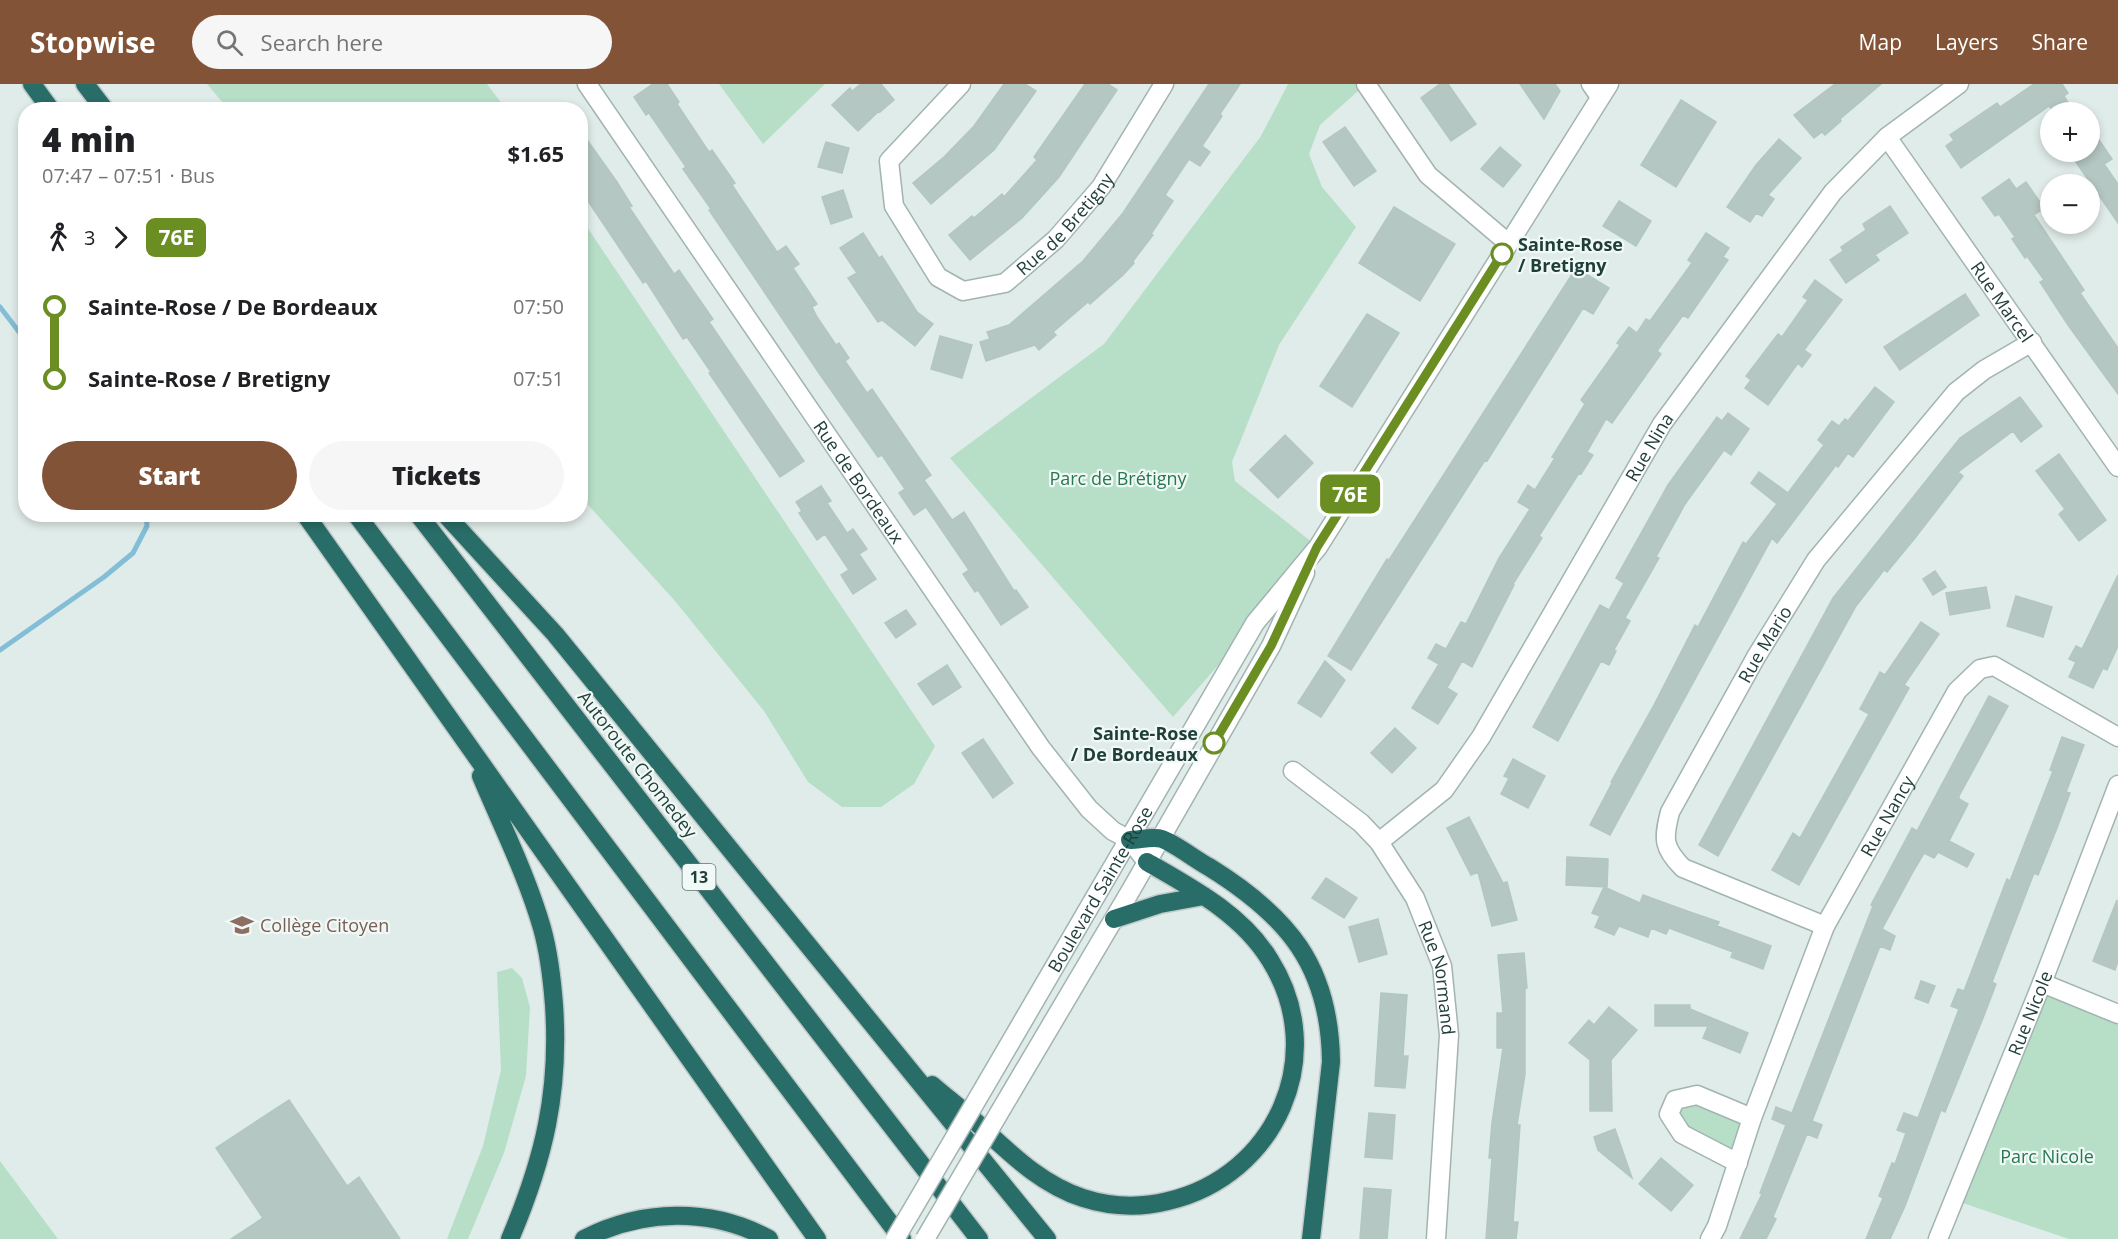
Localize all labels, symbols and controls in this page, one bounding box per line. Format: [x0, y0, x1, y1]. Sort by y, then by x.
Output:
search box [192, 15, 612, 69]
text: Stopwise [30, 23, 156, 61]
icon: search [213, 26, 246, 59]
text: Search here [261, 27, 383, 57]
text: Map [1859, 28, 1902, 56]
text: Layers [1935, 28, 1999, 56]
text: Share [2032, 28, 2088, 56]
map controls [2040, 102, 2100, 234]
button: + [2040, 102, 2100, 162]
text: 4 min [42, 117, 136, 162]
text: $1.65 [507, 138, 564, 168]
text: 07:47 – 07:51 · Bus [42, 162, 215, 189]
street label: Rue de Bretigny [1011, 167, 1119, 280]
button: − [2040, 174, 2100, 234]
icon: walk [42, 221, 75, 254]
icon: forward [104, 221, 137, 254]
text: 76E [158, 223, 194, 251]
text: 3 [84, 224, 95, 251]
place label: Sainte-Rose / Bretigny [1518, 232, 1623, 277]
marker: Sainte-Rose / Bretigny [1491, 243, 1513, 265]
street label: Rue Marcel [1966, 256, 2039, 347]
text: Sainte-Rose / De Bordeaux [88, 291, 378, 321]
text: 07:50 [513, 293, 564, 320]
text: Sainte-Rose / Bretigny [88, 363, 330, 393]
text: 07:51 [513, 365, 564, 392]
street label: Rue Nina [1619, 408, 1679, 486]
street label: Rue de Bordeaux [808, 416, 910, 549]
button: Start [42, 441, 297, 510]
button: Tickets [309, 441, 564, 510]
park label: Parc de Brétigny [1049, 466, 1188, 490]
line badge: 76E [1316, 474, 1384, 514]
text: 76E [1332, 480, 1368, 508]
street label: Rue Mario [1732, 601, 1797, 687]
street label: Autoroute Chomedey [573, 686, 704, 843]
place label: Sainte-Rose / De Bordeaux [1071, 721, 1199, 766]
marker: Sainte-Rose / De Bordeaux [1203, 732, 1225, 754]
street label: Rue Nancy [1855, 770, 1920, 861]
street label: Boulevard Sainte-Rose [1042, 801, 1158, 977]
road number: 13 [682, 864, 716, 890]
school or university icon: Collège Citoyen [229, 912, 255, 938]
place label: Collège Citoyen [260, 913, 389, 937]
street label: Rue Normand [1413, 917, 1461, 1036]
street label: Rue Nicole [2002, 967, 2058, 1059]
park label: Parc Nicole [2000, 1144, 2094, 1168]

